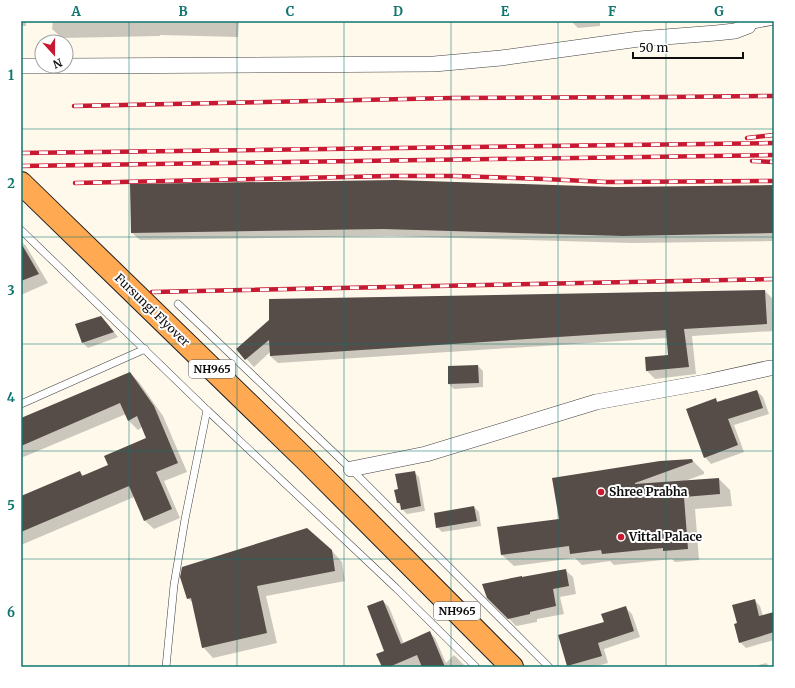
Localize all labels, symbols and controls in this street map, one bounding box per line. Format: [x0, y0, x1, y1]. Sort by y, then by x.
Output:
text: A [70, 3, 81, 20]
text: B [178, 3, 188, 20]
text: C [286, 3, 295, 20]
text: D [393, 3, 403, 20]
text: E [501, 3, 510, 20]
text: F [608, 3, 616, 20]
text: G [714, 3, 724, 20]
north arrow [34, 34, 74, 74]
scale bar [633, 34, 743, 60]
text: 50 m [639, 40, 668, 55]
text: N [51, 55, 64, 72]
text: 1 [8, 67, 14, 84]
text: 2 [7, 175, 15, 192]
street label: Fursungi Flyover [112, 270, 193, 350]
text: 3 [7, 282, 15, 299]
road number: NH965 [189, 360, 235, 378]
text: 4 [7, 389, 16, 406]
place label: Shree Prabha [609, 484, 688, 499]
marker: Shree Prabha [596, 487, 606, 497]
text: 5 [7, 497, 15, 514]
place label: Vittal Palace [628, 529, 703, 544]
marker: Vittal Palace [616, 532, 626, 542]
road number: NH965 [434, 602, 480, 620]
text: 6 [7, 604, 15, 621]

